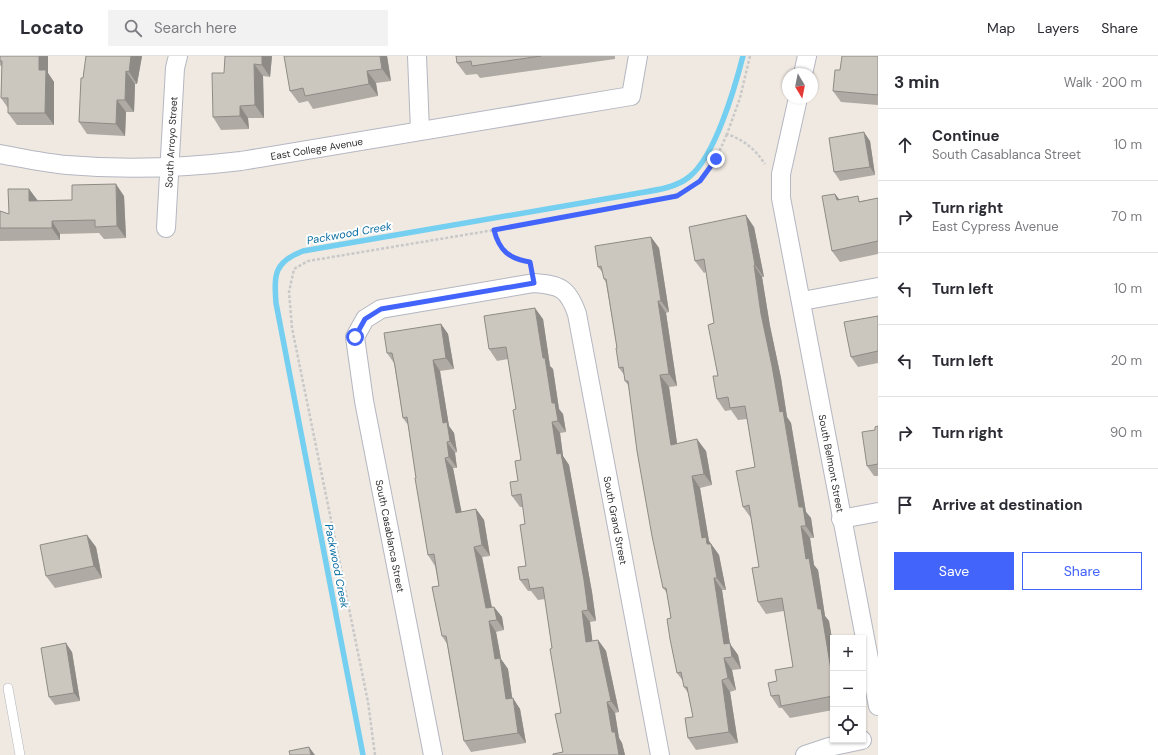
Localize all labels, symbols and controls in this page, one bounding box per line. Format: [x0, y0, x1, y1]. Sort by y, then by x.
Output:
search box [108, 10, 388, 46]
text: Locato [20, 15, 84, 40]
icon: search [122, 17, 144, 39]
text: Search here [154, 18, 237, 38]
text: Map [987, 19, 1015, 37]
text: Layers [1037, 19, 1079, 37]
text: Share [1101, 19, 1138, 37]
north arrow [782, 68, 818, 104]
text: 3 min [894, 71, 939, 93]
text: Walk · 200 m [1064, 74, 1142, 91]
street label: South Arroyo Street [162, 96, 180, 188]
text: Continue [932, 126, 1000, 146]
street label: East College Avenue [269, 134, 364, 162]
icon: ahead [894, 134, 916, 156]
text: 10 m [1114, 136, 1142, 153]
text: South Casablanca Street [932, 146, 1081, 163]
route end [707, 150, 725, 168]
text: Turn right [932, 198, 1003, 218]
icon: right [894, 206, 916, 228]
text: 70 m [1111, 208, 1142, 225]
text: East Cypress Avenue [932, 218, 1059, 235]
water label: Packwood Creek [306, 219, 393, 247]
icon: left [894, 278, 916, 300]
text: Turn left [932, 279, 993, 299]
text: 10 m [1114, 280, 1142, 297]
route start [346, 328, 364, 346]
icon: left [894, 350, 916, 372]
text: Turn left [932, 351, 993, 371]
text: 20 m [1111, 352, 1142, 369]
street label: South Belmont Street [816, 413, 847, 513]
icon: right [894, 422, 916, 444]
text: Turn right [932, 423, 1003, 443]
text: 90 m [1110, 424, 1142, 441]
street label: South Grand Street [601, 475, 631, 566]
street label: South Casablanca Street [373, 478, 407, 594]
icon: arrive [894, 494, 916, 516]
text: Arrive at destination [932, 495, 1083, 515]
water label: Packwood Creek [322, 523, 352, 610]
button: Save [894, 552, 1014, 590]
button: Share [1022, 552, 1142, 590]
map controls [830, 635, 866, 743]
button: + [830, 635, 866, 671]
button: − [830, 671, 866, 707]
button: locate [830, 707, 866, 743]

